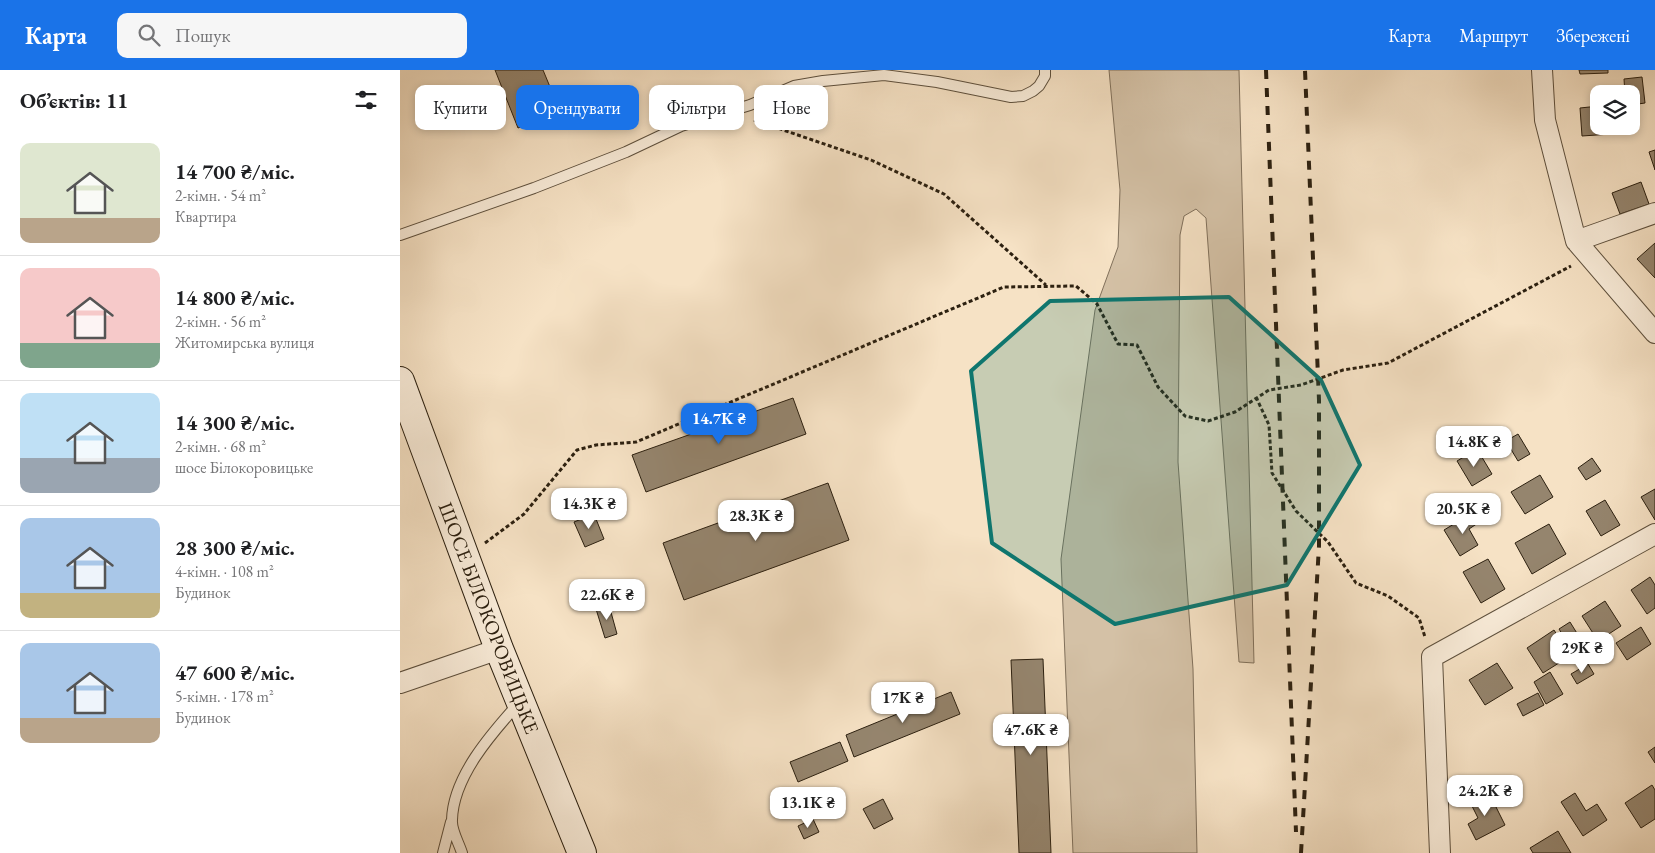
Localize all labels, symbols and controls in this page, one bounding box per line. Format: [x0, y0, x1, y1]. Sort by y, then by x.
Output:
search box [117, 13, 467, 58]
text: Карта [25, 20, 87, 51]
icon: search [135, 21, 163, 49]
text: Пошук [175, 23, 231, 48]
text: Карта [1388, 24, 1431, 47]
text: Маршрут [1459, 24, 1528, 47]
text: Збережені [1556, 24, 1630, 47]
chip: Купити [415, 85, 506, 130]
chip: Орендувати [516, 85, 639, 130]
chip: Фільтри [649, 85, 744, 130]
chip: Нове [754, 85, 828, 130]
map controls [1590, 85, 1640, 135]
button: layers [1590, 85, 1640, 135]
icon: filters [352, 86, 380, 114]
text: Об’єктів: 11 [20, 87, 128, 114]
text: 14 700 ₴/міс. [175, 158, 295, 185]
icon: home [60, 163, 120, 223]
text: 2-кімн. · 54 m² [175, 185, 266, 206]
text: Квартира [175, 206, 236, 227]
text: 14 800 ₴/міс. [175, 284, 295, 311]
icon: home [60, 288, 120, 348]
text: 2-кімн. · 56 m² [175, 311, 266, 332]
text: Житомирська вулиця [175, 332, 314, 353]
pin: 14.7K ₴ [673, 402, 765, 445]
text: 14.7K ₴ [692, 408, 746, 429]
text: 14 300 ₴/міс. [175, 409, 295, 436]
icon: home [60, 413, 120, 473]
pin: 14.8K ₴ [1428, 426, 1520, 468]
text: 14.8K ₴ [1447, 431, 1501, 452]
text: 2-кімн. · 68 m² [175, 436, 266, 457]
text: шосе Білокоровицьке [175, 457, 313, 478]
pin: 14.3K ₴ [543, 488, 635, 530]
pin: 20.5K ₴ [1417, 492, 1509, 535]
text: 14.3K ₴ [562, 493, 616, 514]
street label: ШОСЕ БІЛОКОРОВИЦЬКЕ [433, 498, 545, 738]
text: 20.5K ₴ [1436, 498, 1490, 519]
pin: 28.3K ₴ [710, 500, 802, 542]
text: 28.3K ₴ [729, 505, 783, 526]
text: 28 300 ₴/міс. [175, 534, 295, 561]
icon: home [60, 538, 120, 598]
text: 4-кімн. · 108 m² [175, 561, 274, 582]
pin: 22.6K ₴ [561, 578, 653, 621]
text: Будинок [175, 582, 231, 603]
text: 22.6K ₴ [580, 584, 634, 605]
pin: 29K ₴ [1547, 632, 1617, 674]
text: 29K ₴ [1561, 637, 1603, 658]
text: 47 600 ₴/міс. [175, 659, 295, 686]
icon: home [60, 663, 120, 723]
pin: 17K ₴ [868, 682, 938, 724]
text: 5-кімн. · 178 m² [175, 686, 274, 707]
text: 17K ₴ [882, 687, 924, 708]
text: Будинок [175, 707, 231, 728]
pin: 47.6K ₴ [985, 714, 1077, 756]
text: 47.6K ₴ [1004, 719, 1058, 740]
pin: 24.2K ₴ [1439, 774, 1531, 817]
text: 24.2K ₴ [1458, 780, 1512, 801]
pin: 13.1K ₴ [762, 786, 854, 829]
text: 13.1K ₴ [781, 792, 835, 813]

